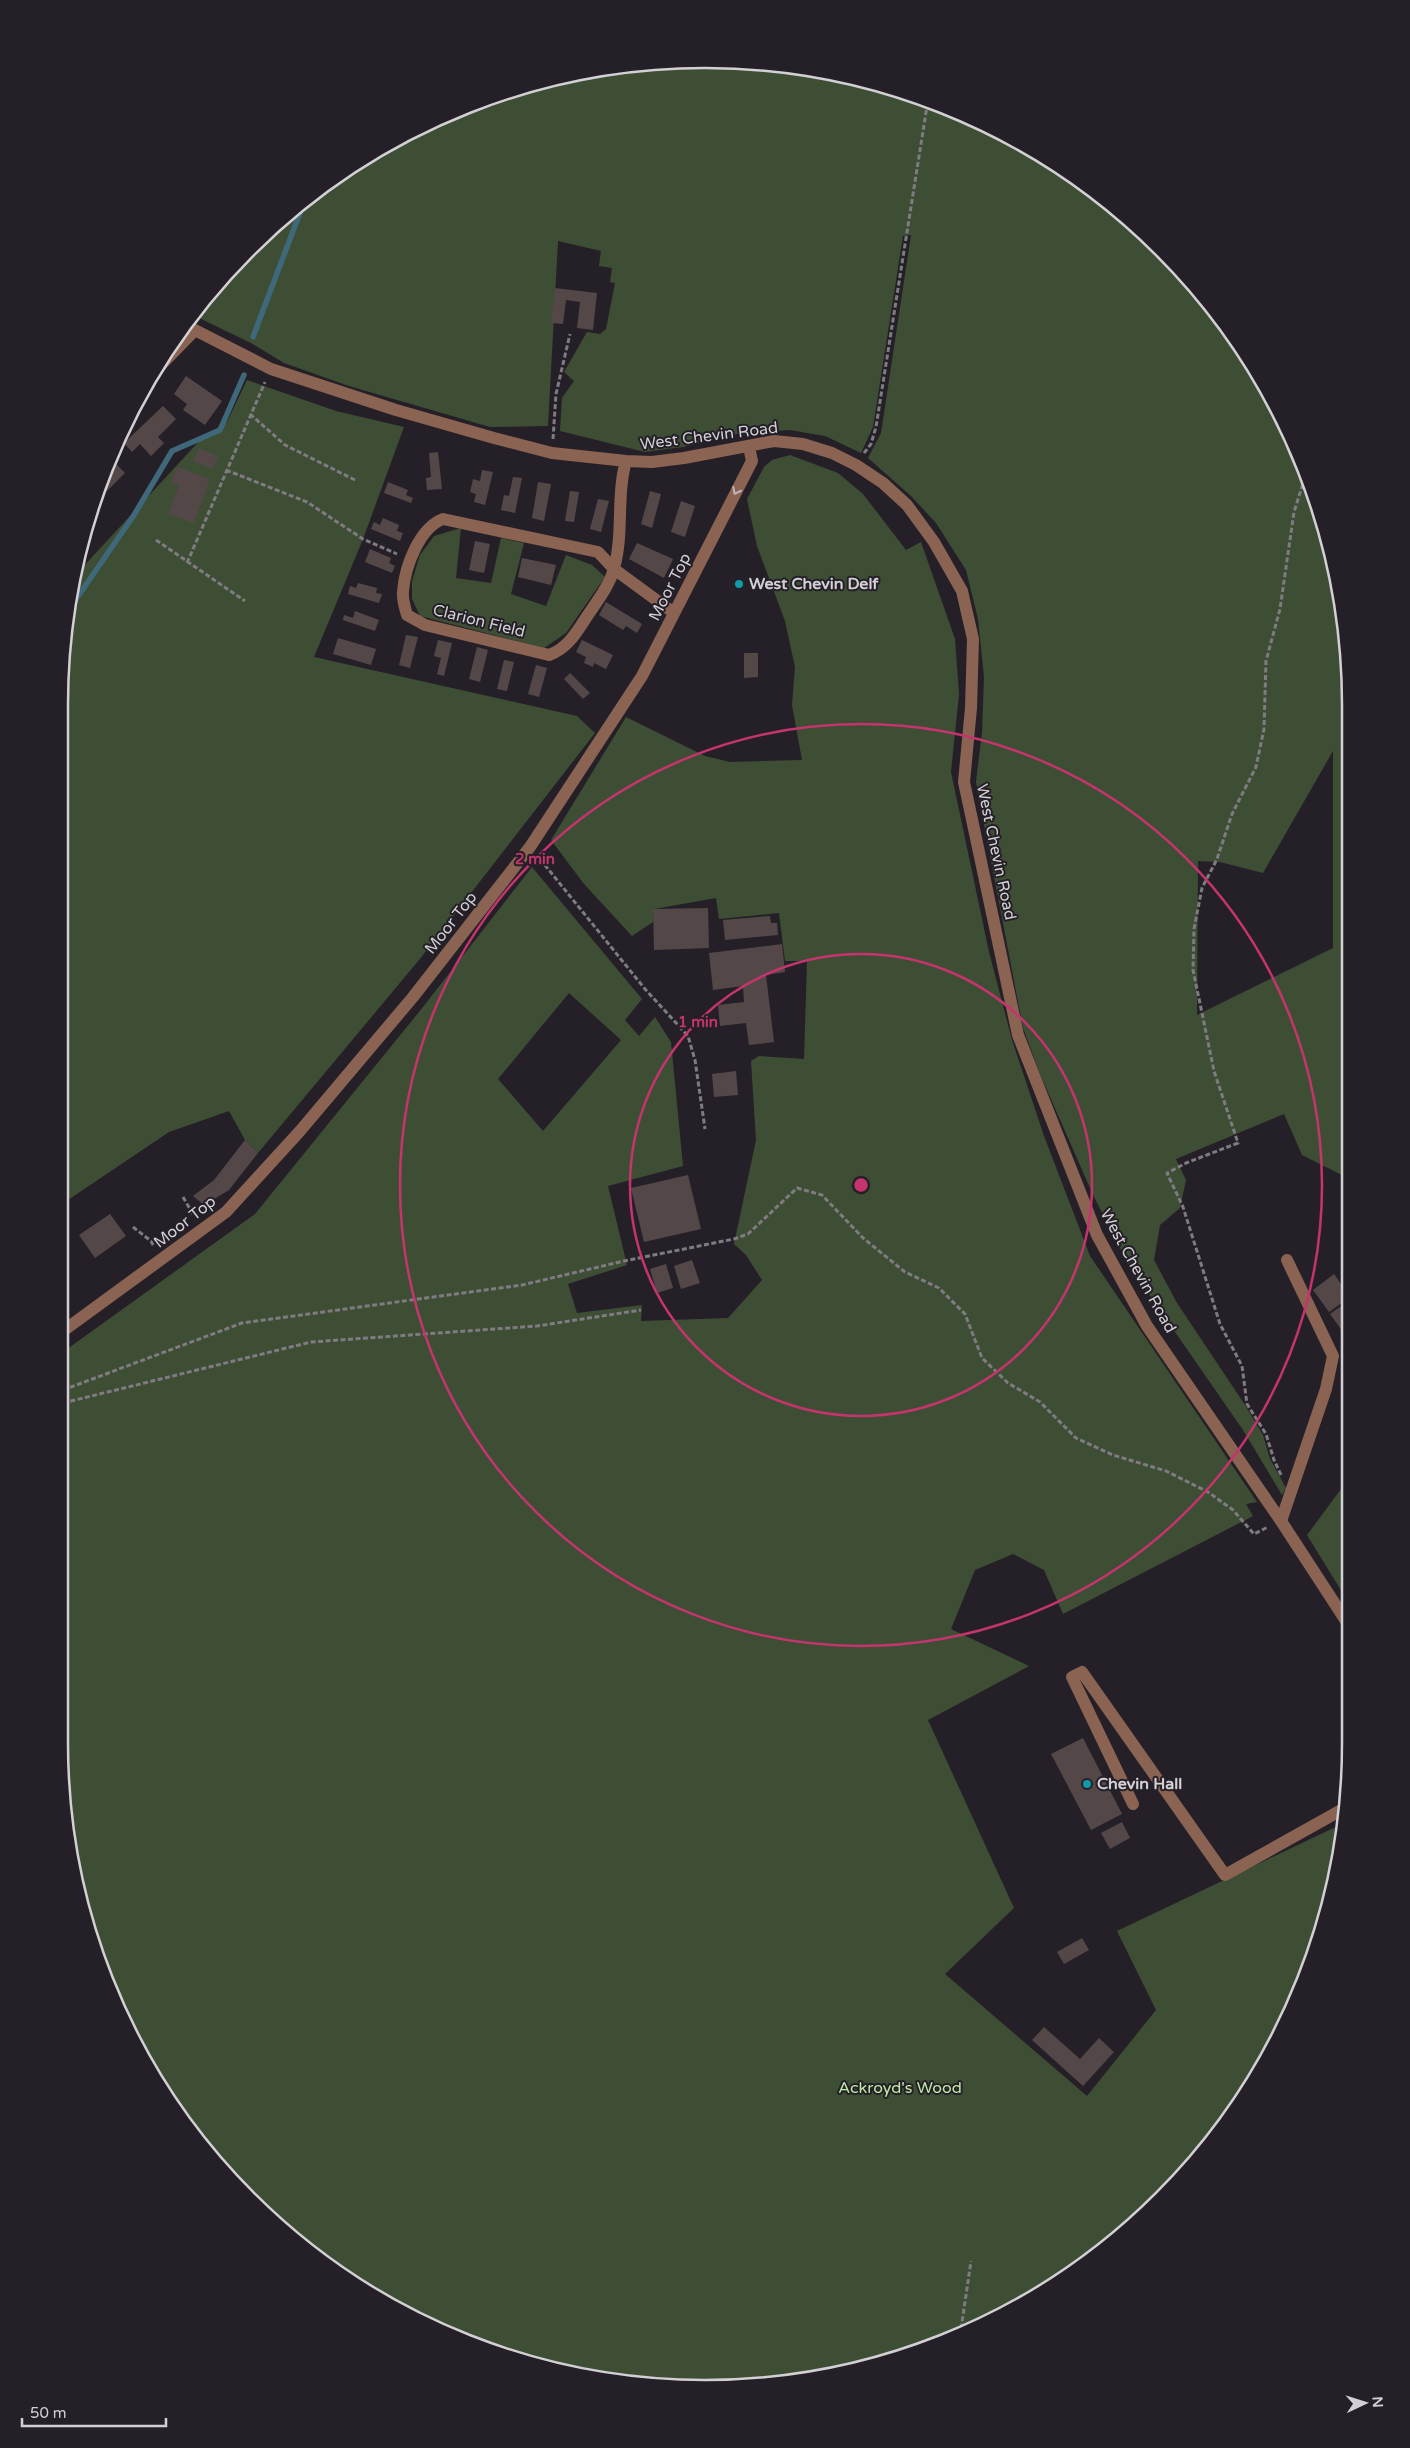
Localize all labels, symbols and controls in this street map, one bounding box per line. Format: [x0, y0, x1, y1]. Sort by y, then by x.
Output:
street label: West Chevin Road [639, 418, 779, 454]
one-way arrow [732, 486, 742, 495]
street label: Moor Top [644, 550, 696, 624]
place label: West Chevin Delf [749, 574, 879, 594]
marker: West Chevin Delf [733, 578, 745, 590]
street label: Clarion Field [431, 600, 527, 642]
street label: West Chevin Road [972, 782, 1020, 922]
text: 2 min [515, 850, 555, 868]
street label: Moor Top [420, 888, 482, 958]
text: 1 min [678, 1013, 718, 1031]
centre of rings [852, 1176, 870, 1194]
street label: Moor Top [150, 1191, 220, 1253]
street label: West Chevin Road [1096, 1205, 1180, 1337]
place label: Chevin Hall [1097, 1774, 1182, 1794]
marker: Chevin Hall [1081, 1778, 1093, 1790]
park label: Ackroyd's Wood [838, 2078, 962, 2098]
north arrow [1340, 2378, 1390, 2428]
scale bar [22, 2396, 166, 2428]
text: N [1369, 2396, 1386, 2408]
text: 50 m [30, 2404, 67, 2422]

